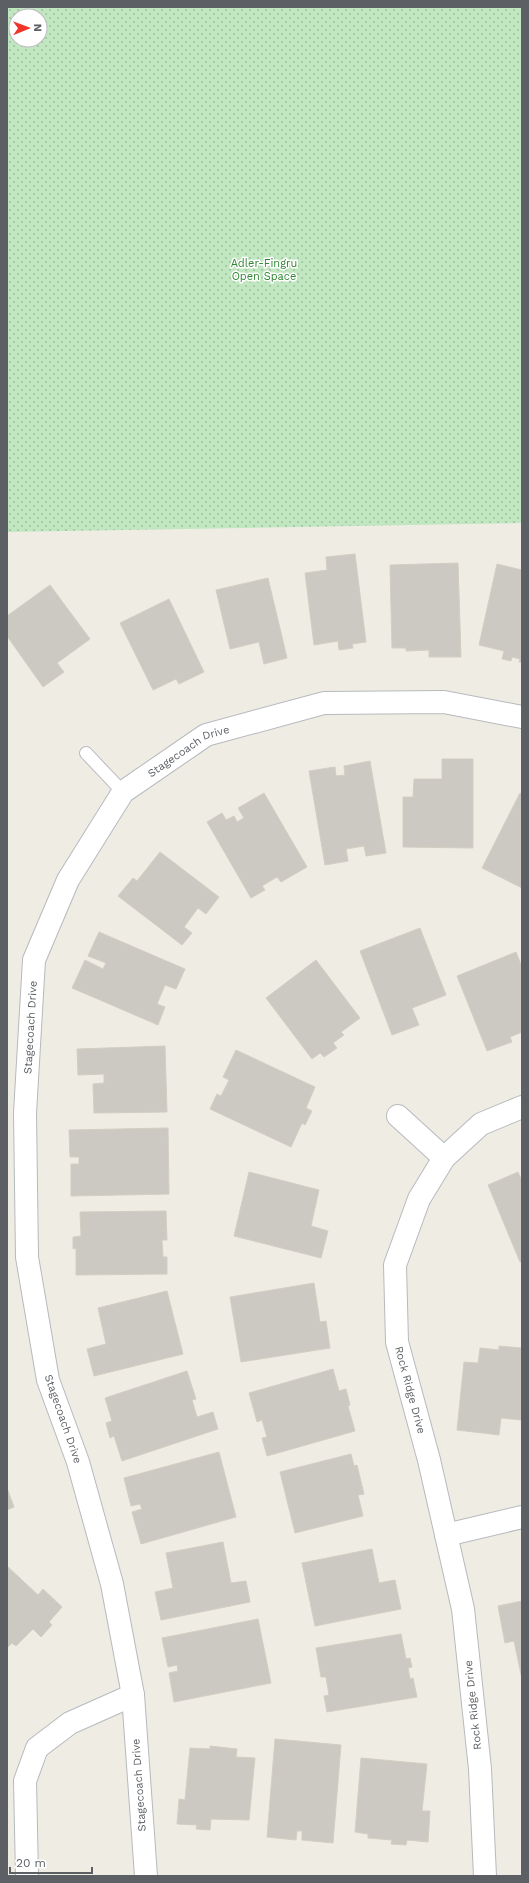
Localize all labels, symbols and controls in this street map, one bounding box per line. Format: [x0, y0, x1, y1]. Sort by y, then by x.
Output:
north arrow [8, 8, 48, 48]
text: N [31, 24, 44, 32]
park label: Adler-Fingru Open Space [231, 257, 297, 283]
street label: Stagecoach Drive [145, 722, 231, 780]
street label: Stagecoach Drive [21, 980, 39, 1074]
street label: Rock Ridge Drive [392, 1345, 428, 1435]
street label: Stagecoach Drive [42, 1373, 84, 1465]
street label: Rock Ridge Drive [462, 1660, 484, 1750]
street label: Stagecoach Drive [129, 1738, 149, 1832]
scale bar [10, 1849, 92, 1875]
text: 20 m [16, 1856, 46, 1870]

